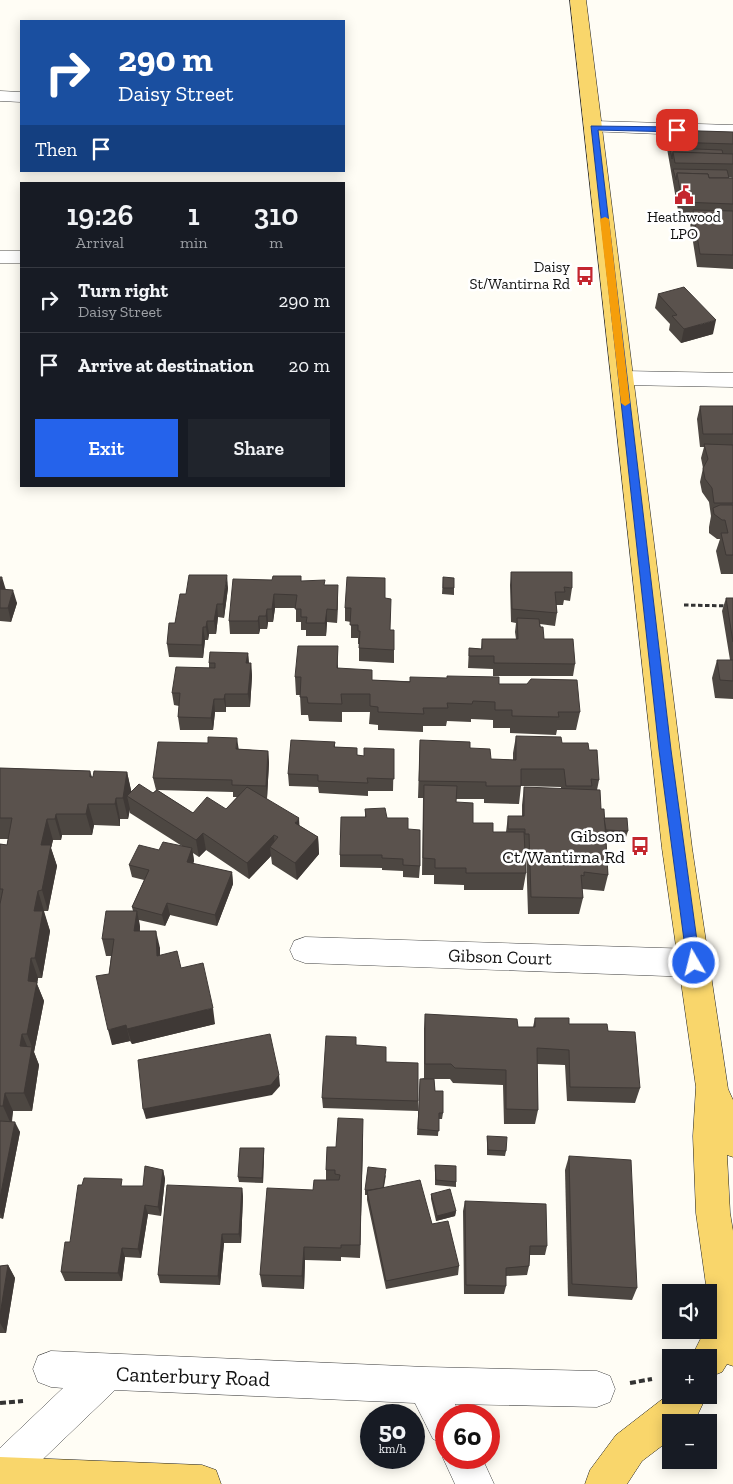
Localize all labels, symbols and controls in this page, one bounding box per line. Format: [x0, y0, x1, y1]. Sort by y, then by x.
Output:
text: 290 m [118, 38, 213, 80]
icon: right [35, 40, 100, 105]
text: Daisy Street [118, 80, 234, 107]
pin [656, 109, 698, 151]
icon: arrive [663, 116, 691, 144]
icon: arrive [87, 135, 115, 163]
text: Then [35, 138, 77, 161]
public building icon: Heathwood LPO [673, 184, 695, 206]
text: 19:26 [66, 197, 133, 233]
text: 1 [188, 197, 200, 233]
text: 310 [254, 197, 299, 233]
place label: Heathwood LPO [647, 208, 722, 243]
text: Arrival [76, 233, 124, 252]
text: min [180, 233, 207, 252]
text: m [269, 233, 283, 252]
place label: Daisy St/Wantirna Rd [469, 258, 571, 293]
bus stop icon: Daisy St/Wantirna Rd [574, 265, 596, 287]
text: Turn right [78, 279, 168, 302]
icon: right [35, 286, 63, 314]
text: 290 m [278, 289, 330, 312]
text: Daisy Street [78, 302, 162, 321]
icon: arrive [35, 351, 63, 379]
text: Arrive at destination [78, 354, 254, 377]
text: 20 m [289, 354, 330, 377]
button: Exit [35, 419, 178, 477]
button: Share [188, 419, 330, 477]
place label: Gibson Ct/Wantirna Rd [502, 825, 626, 868]
bus stop icon: Gibson Ct/Wantirna Rd [629, 835, 651, 857]
position arrow [667, 936, 719, 988]
street label: Gibson Court [448, 944, 553, 970]
map controls [662, 1284, 717, 1469]
button: sound [662, 1284, 717, 1339]
button: + [662, 1349, 717, 1404]
street label: Canterbury Road [116, 1361, 271, 1391]
speed limit sign: 60 [435, 1404, 500, 1469]
button: − [662, 1414, 717, 1469]
text: 50 [379, 1415, 406, 1445]
text: km/h [379, 1442, 406, 1456]

